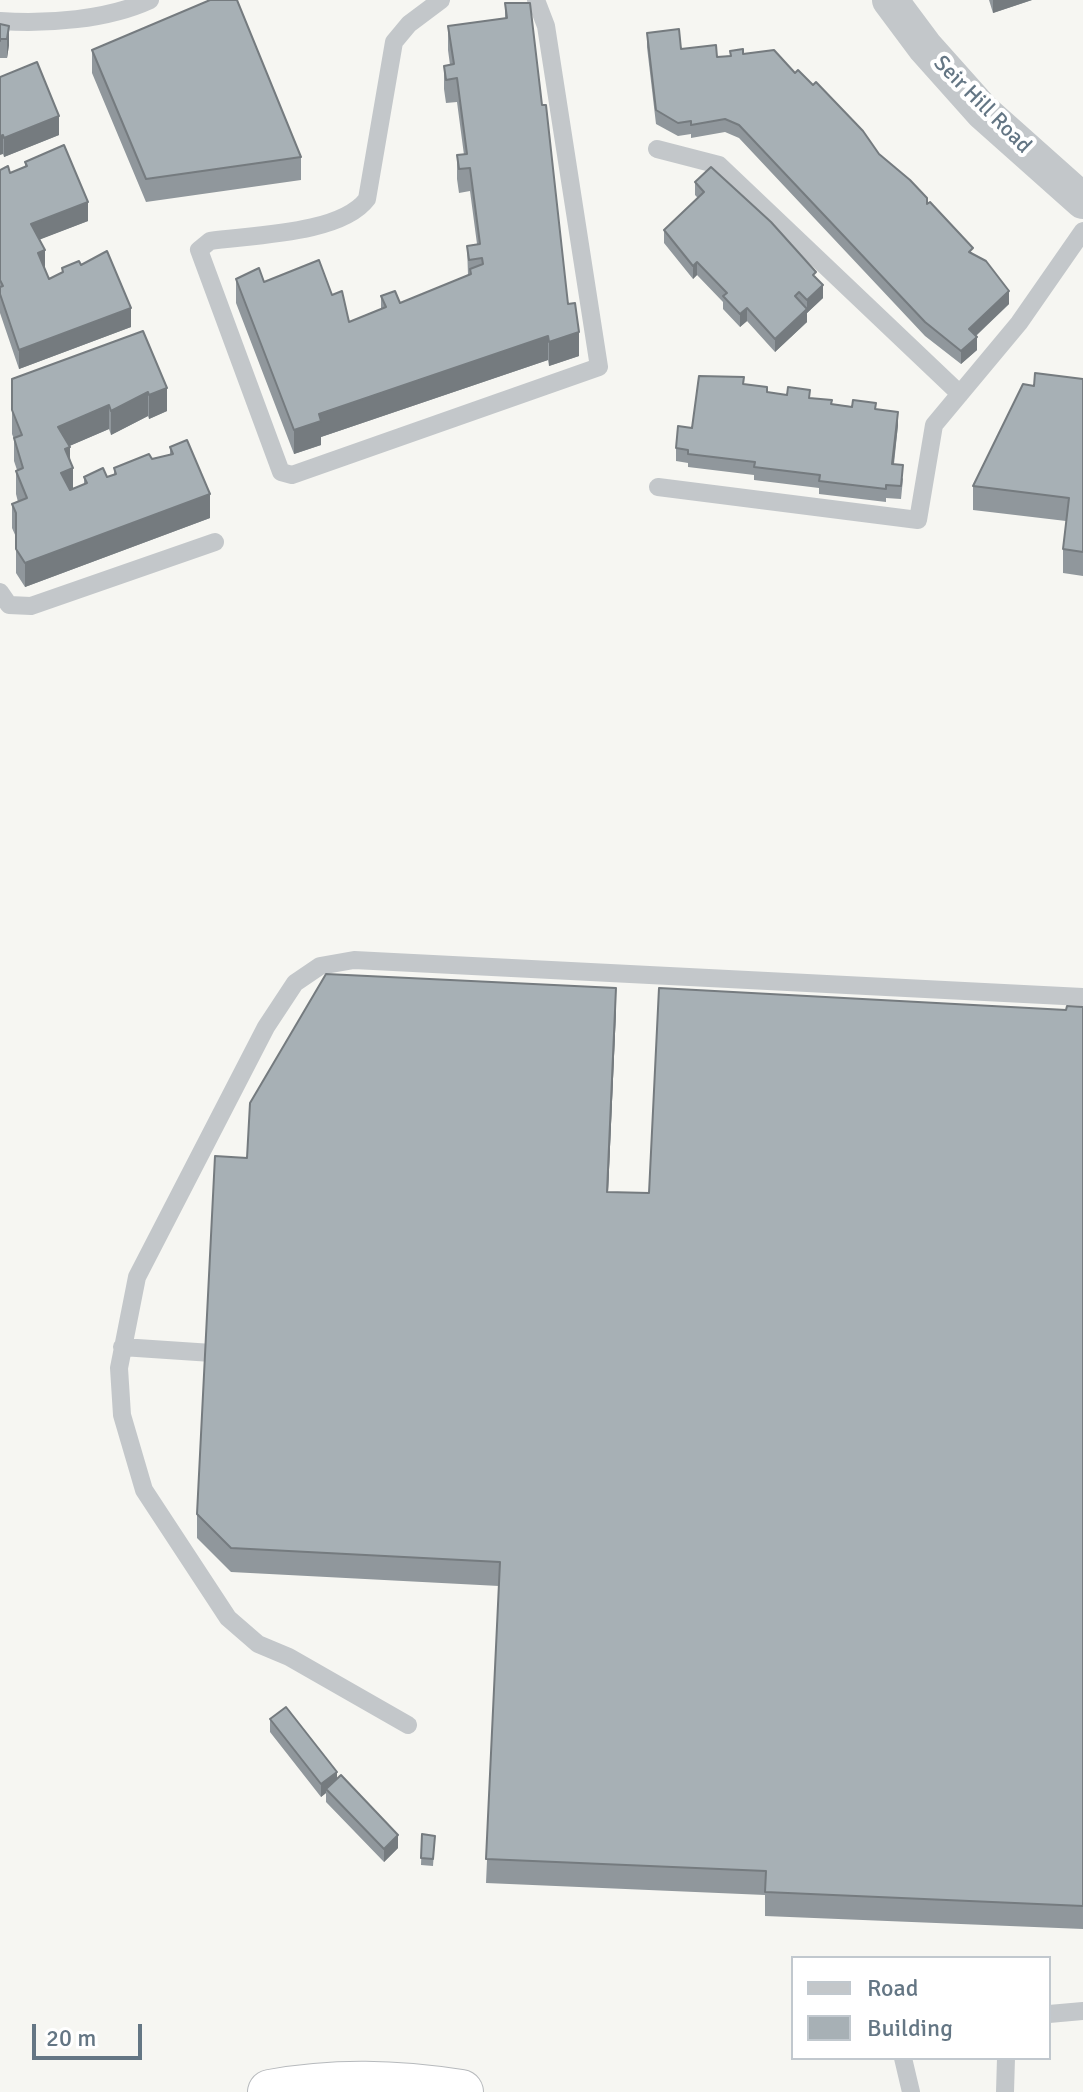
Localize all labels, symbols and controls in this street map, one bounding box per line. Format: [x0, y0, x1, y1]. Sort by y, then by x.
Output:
street label: Seir Hill Road [928, 51, 1036, 159]
legend [791, 1956, 1051, 2060]
text: Road [867, 1973, 918, 2003]
scale bar [36, 2008, 146, 2058]
text: Building [867, 2013, 953, 2043]
text: 20 m [46, 2023, 96, 2053]

